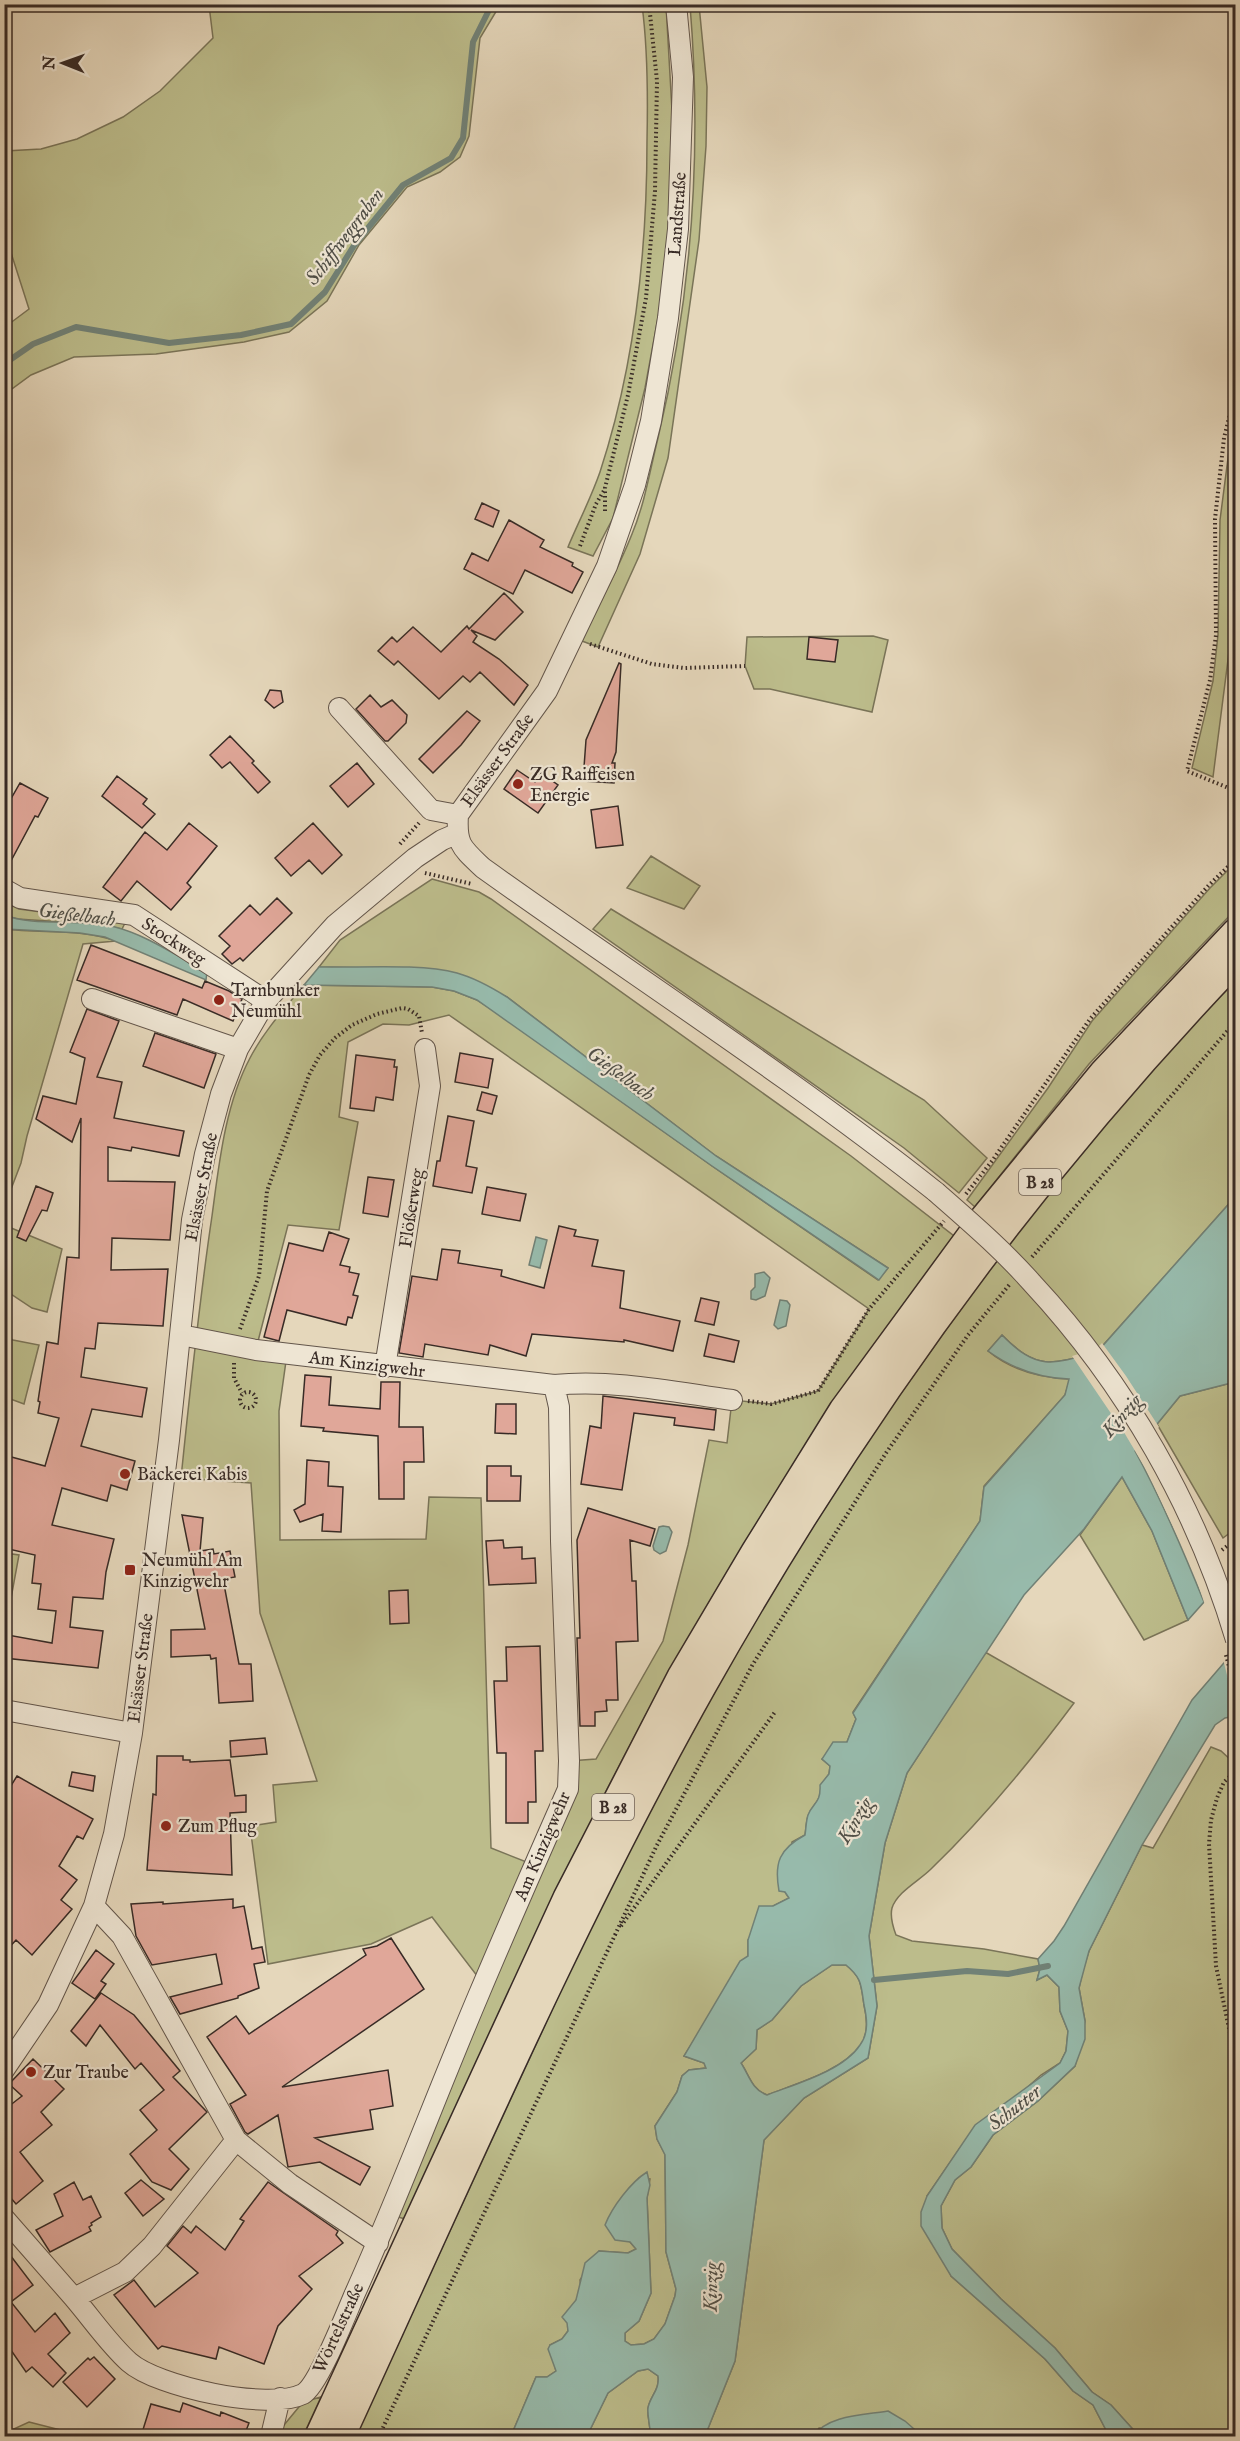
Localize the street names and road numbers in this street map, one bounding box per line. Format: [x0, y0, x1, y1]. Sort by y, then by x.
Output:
street label: Landstraße [664, 171, 693, 257]
street label: Elsässer Straße [456, 709, 540, 812]
street label: Stockweg [137, 913, 210, 972]
street label: Elsässer Straße [181, 1131, 224, 1244]
street label: Flößerweg [395, 1167, 430, 1249]
road number: B 28 [1019, 1169, 1061, 1195]
street label: Am Kinzigwehr [306, 1347, 427, 1384]
street label: Elsässer Straße [123, 1612, 160, 1724]
street label: Am Kinzigwehr [510, 1788, 577, 1906]
road number: B 28 [592, 1794, 634, 1820]
street label: Wörtelstraße [308, 2280, 370, 2377]

